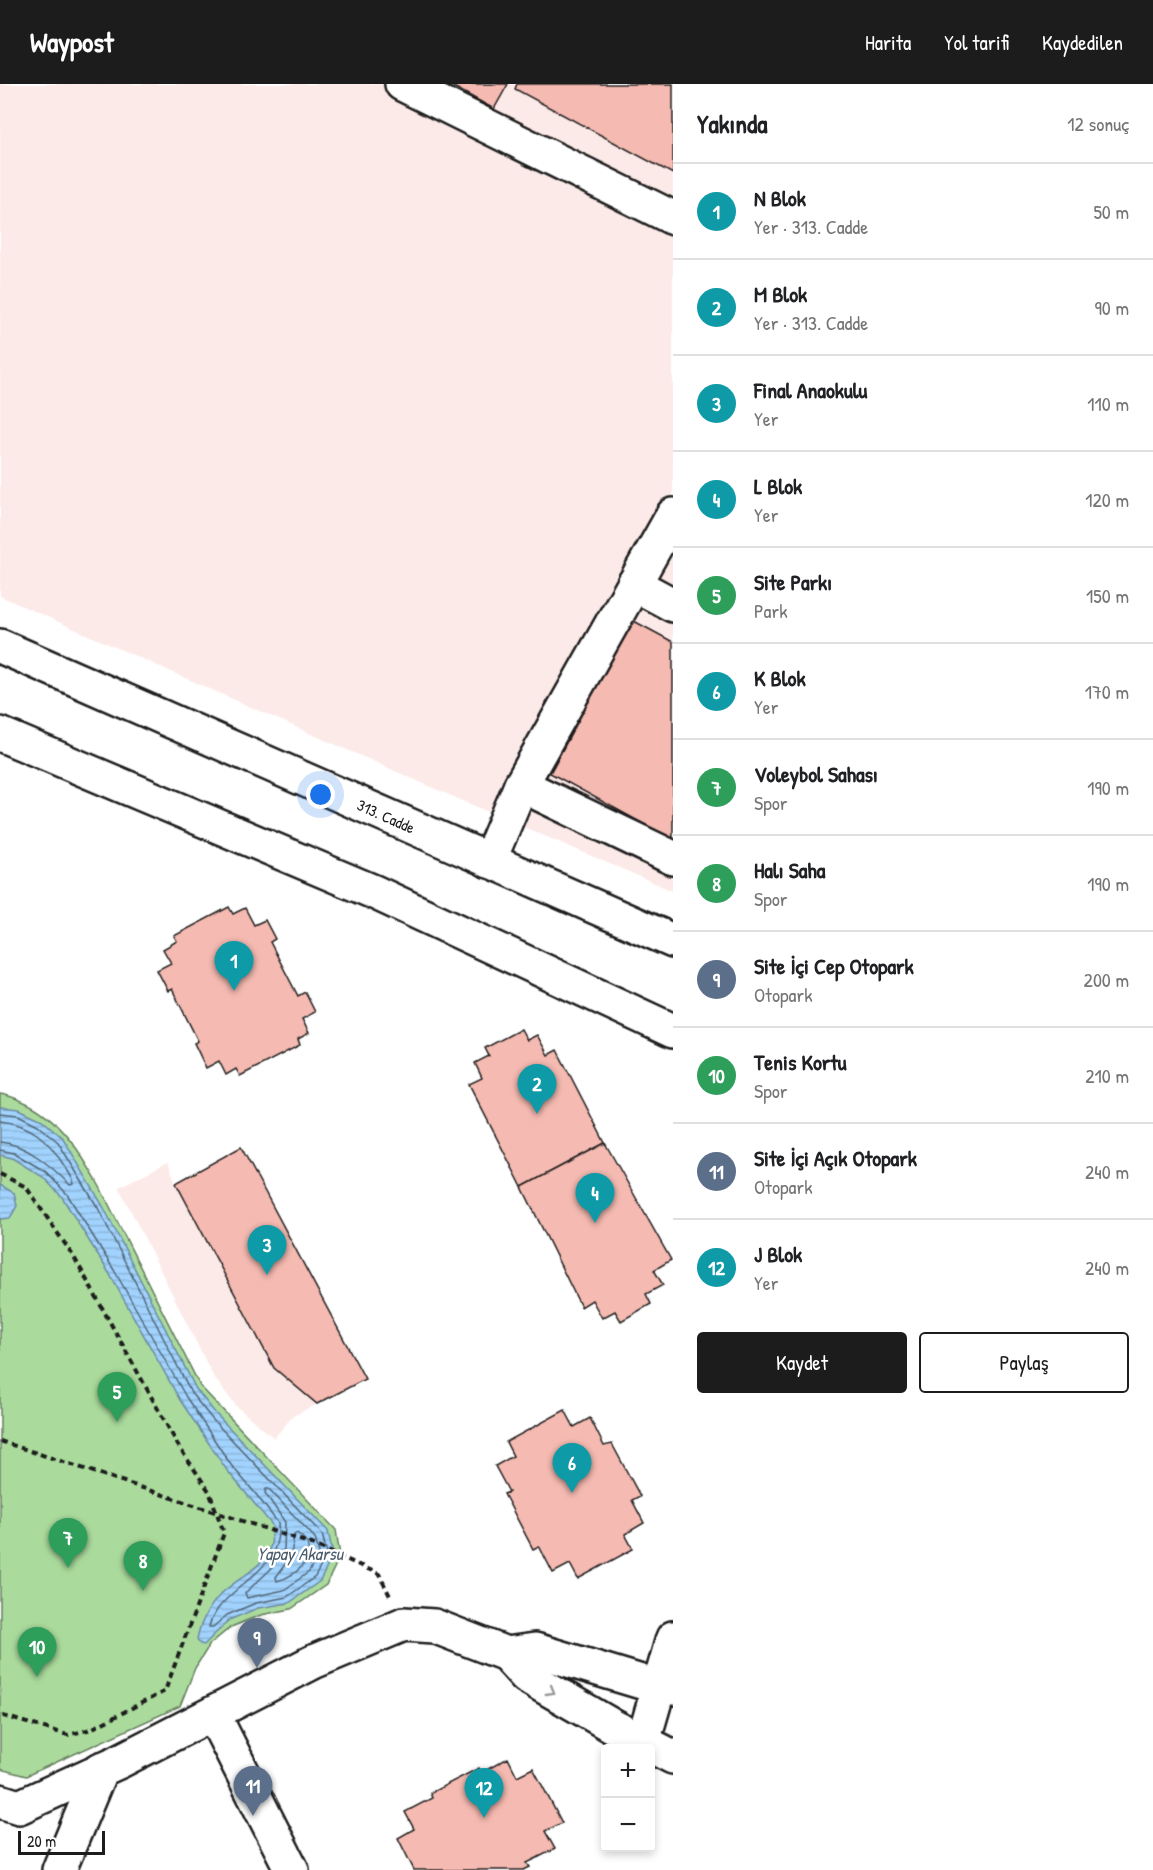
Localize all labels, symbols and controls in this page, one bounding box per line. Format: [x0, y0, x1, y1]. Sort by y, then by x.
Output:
text: Waypost [30, 23, 114, 61]
text: Harita [865, 28, 911, 57]
text: Yol tarifi [944, 28, 1009, 57]
text: Kaydedilen [1042, 28, 1123, 57]
text: Yakında [697, 106, 767, 141]
text: 12 sonuç [1067, 110, 1129, 137]
text: N Blok [754, 183, 806, 213]
text: 1 [713, 198, 720, 225]
text: 50 m [1093, 198, 1129, 225]
text: Yer · 313. Cadde [754, 213, 868, 240]
text: M Blok [754, 279, 807, 309]
text: 2 [712, 294, 721, 321]
text: 90 m [1095, 294, 1129, 321]
text: Yer · 313. Cadde [754, 309, 868, 336]
text: Final Anaokulu [754, 375, 867, 405]
text: 3 [712, 390, 721, 417]
text: 110 m [1087, 390, 1129, 417]
text: Yer [754, 405, 779, 432]
text: L Blok [754, 471, 802, 501]
text: 4 [713, 486, 720, 513]
text: 120 m [1085, 486, 1129, 513]
text: Yer [754, 501, 779, 528]
text: Site Parkı [754, 567, 832, 597]
text: 5 [712, 582, 721, 609]
text: 150 m [1086, 582, 1129, 609]
text: Park [754, 597, 787, 624]
text: K Blok [754, 663, 806, 693]
text: 6 [713, 678, 720, 705]
text: 170 m [1085, 678, 1129, 705]
text: Yer [754, 693, 779, 720]
text: Voleybol Sahası [754, 759, 878, 789]
text: 7 [712, 774, 721, 801]
text: 190 m [1087, 774, 1129, 801]
your location [306, 780, 335, 809]
text: Spor [754, 789, 788, 816]
street label: 313. Cadde [354, 794, 419, 839]
text: Halı Saha [754, 855, 825, 885]
text: 8 [712, 870, 721, 897]
text: 190 m [1087, 870, 1129, 897]
text: Spor [754, 885, 788, 912]
pin: 1 [214, 942, 254, 991]
text: Site İçi Cep Otopark [754, 951, 914, 981]
text: 9 [713, 966, 720, 993]
text: 200 m [1084, 966, 1129, 993]
text: Otopark [754, 981, 812, 1008]
text: Tenis Kortu [754, 1047, 847, 1077]
text: 10 [708, 1062, 725, 1089]
text: 210 m [1085, 1062, 1129, 1089]
pin: 2 [518, 1064, 556, 1114]
text: Spor [754, 1077, 788, 1104]
text: Site İçi Açık Otopark [754, 1143, 917, 1173]
text: 11 [709, 1158, 724, 1185]
text: 240 m [1085, 1158, 1129, 1185]
text: Otopark [754, 1173, 812, 1200]
pin: 4 [576, 1174, 614, 1223]
pin: 3 [248, 1226, 286, 1275]
text: J Blok [754, 1239, 802, 1269]
text: 12 [708, 1254, 725, 1281]
text: 240 m [1085, 1254, 1129, 1281]
text: Yer [754, 1269, 779, 1296]
button: Kaydet [697, 1332, 907, 1393]
button: Paylaş [919, 1332, 1129, 1393]
pin: 5 [98, 1372, 136, 1422]
pin: 6 [552, 1444, 592, 1493]
pin: 7 [48, 1518, 88, 1568]
water label: Yapay Akarsu [257, 1541, 345, 1566]
pin: 8 [124, 1542, 162, 1591]
pin: 9 [238, 1618, 276, 1668]
pin: 10 [18, 1628, 57, 1677]
one-way arrow [545, 1683, 555, 1695]
map controls [601, 1744, 655, 1852]
button: + [601, 1744, 655, 1798]
pin: 11 [234, 1766, 272, 1816]
pin: 12 [464, 1768, 504, 1818]
button: − [601, 1798, 655, 1852]
scale bar [18, 1828, 105, 1856]
text: 20 m [27, 1830, 56, 1852]

